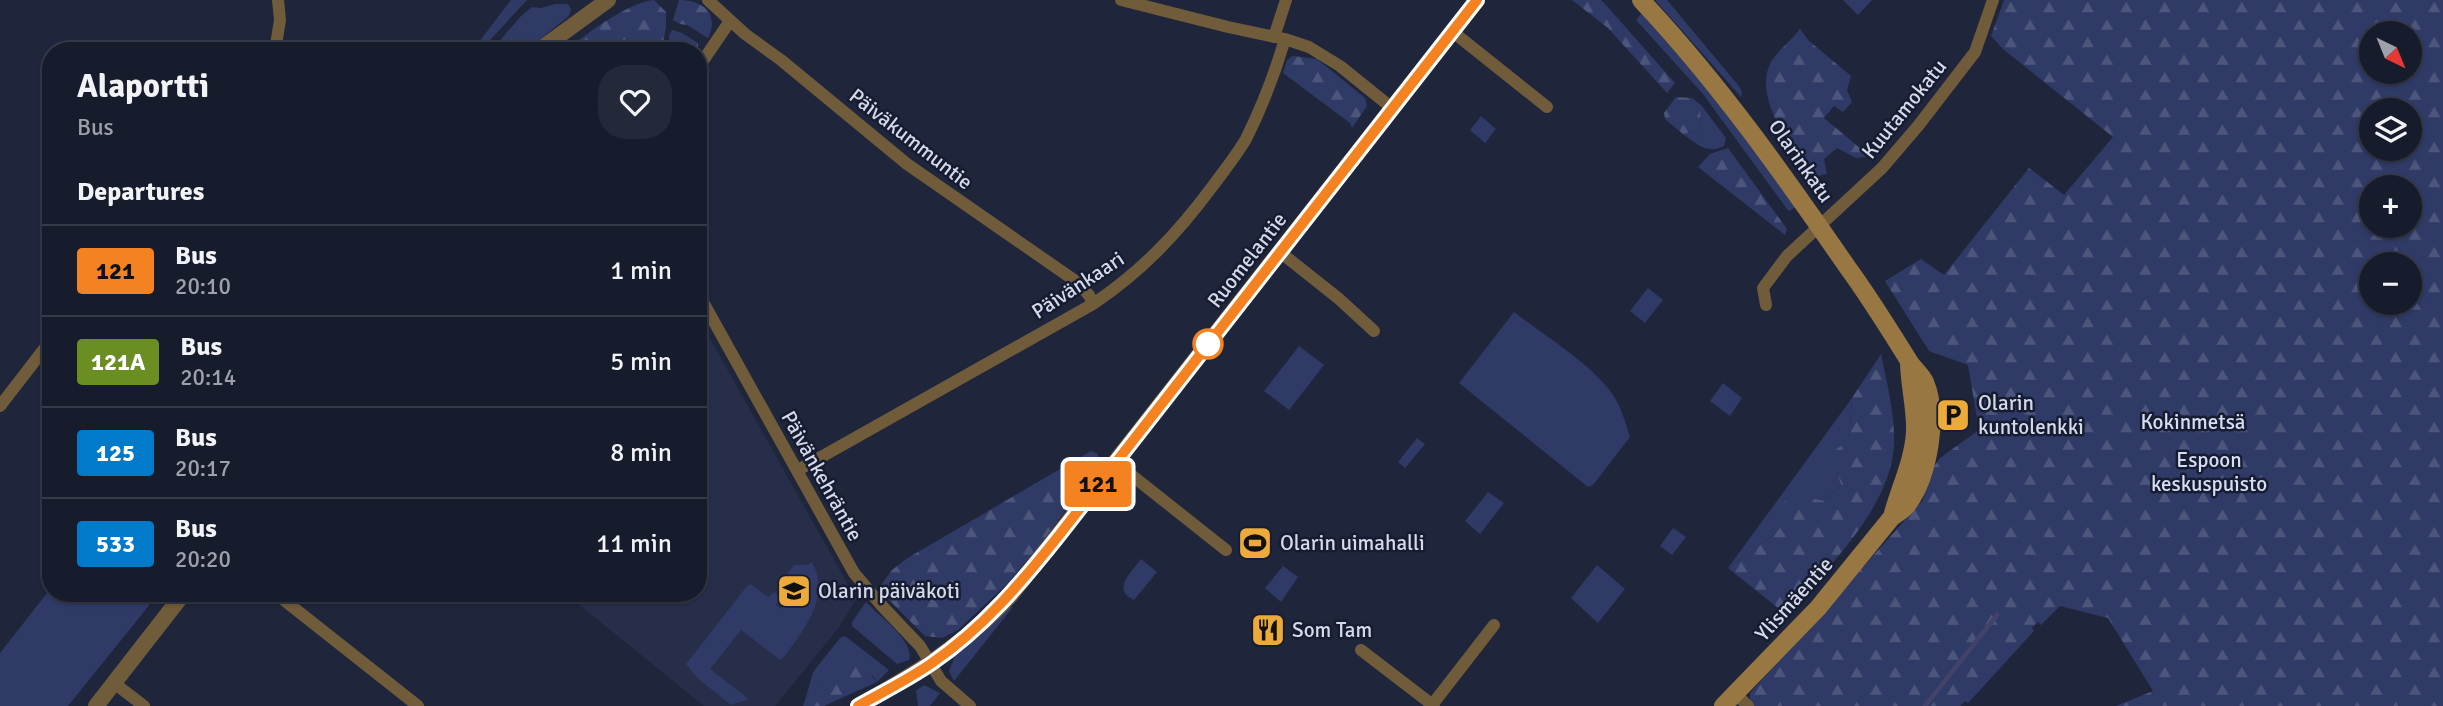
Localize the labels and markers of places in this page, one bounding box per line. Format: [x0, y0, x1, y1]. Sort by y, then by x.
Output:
unlabelled marker [1193, 329, 1223, 359]
place label: Olarin kuntolenkki [1978, 390, 2084, 440]
parking icon: Olarin kuntolenkki [1934, 396, 1972, 434]
sports icon: Olarin uimahalli [1236, 524, 1274, 562]
place label: Olarin uimahalli [1280, 530, 1425, 556]
school or university icon: Olarin päiväkoti [775, 572, 813, 610]
place label: Olarin päiväkoti [818, 578, 960, 604]
restaurant icon: Som Tam [1249, 611, 1287, 649]
place label: Som Tam [1292, 617, 1372, 643]

